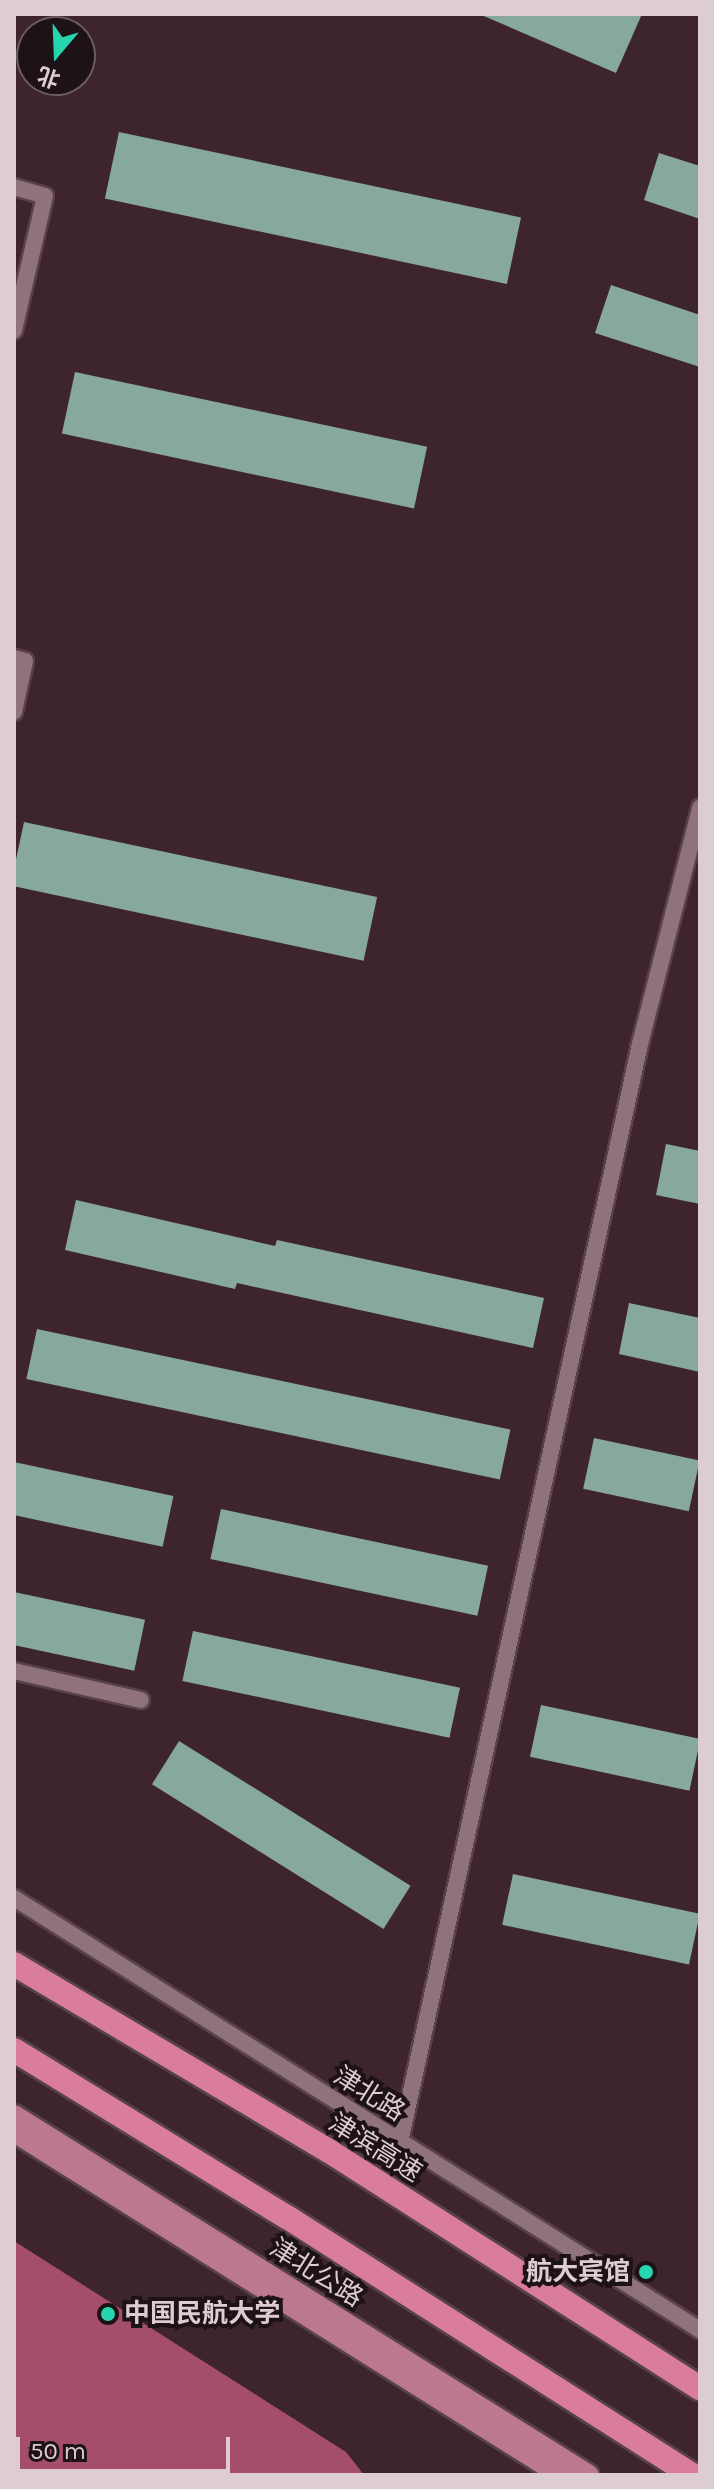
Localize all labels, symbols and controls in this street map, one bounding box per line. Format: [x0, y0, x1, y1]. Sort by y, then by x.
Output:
north arrow [16, 16, 96, 96]
text: 北 [34, 61, 63, 93]
street label: 津北路 [328, 2060, 410, 2128]
street label: 津滨高速 [323, 2107, 427, 2189]
street label: 津北公路 [264, 2232, 368, 2314]
place label: 航大宾馆 [526, 2256, 630, 2288]
marker: 航大宾馆 [637, 2263, 655, 2281]
place label: 中国民航大学 [124, 2298, 280, 2330]
marker: 中国民航大学 [99, 2305, 117, 2323]
scale bar [20, 2421, 234, 2471]
text: 50 m [30, 2437, 86, 2465]

